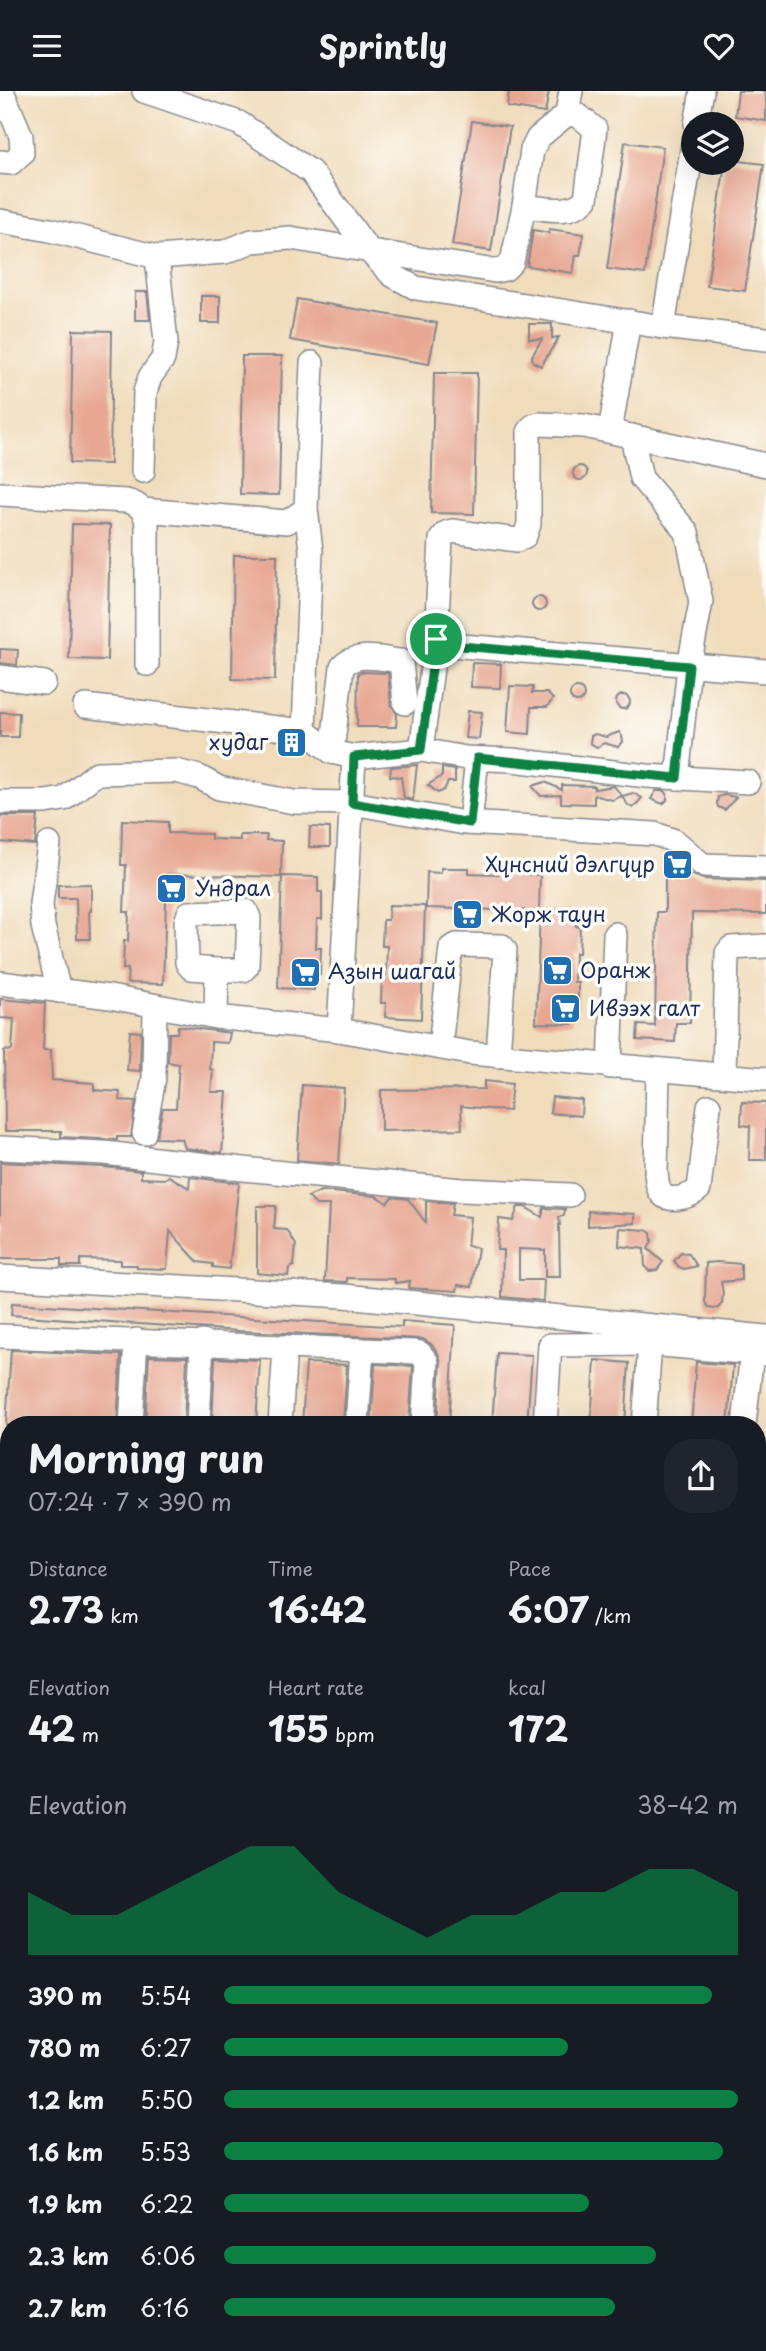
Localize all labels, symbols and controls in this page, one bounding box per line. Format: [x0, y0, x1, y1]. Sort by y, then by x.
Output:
text: Sprintly [319, 22, 447, 70]
icon: menu [28, 27, 66, 65]
icon: heart [700, 27, 738, 65]
map controls [681, 112, 744, 175]
button: layers [681, 112, 744, 175]
pin [406, 609, 466, 669]
icon: arrive [417, 620, 455, 658]
place label: худаг [209, 725, 269, 757]
building icon: худаг [274, 726, 308, 760]
place label: Хүнсний дэлгүүр [485, 847, 655, 879]
supermarket icon: Хүнсний дэлгүүр [661, 848, 695, 882]
place label: Ундрал [195, 871, 271, 903]
supermarket icon: Ундрал [155, 872, 189, 906]
place label: Жорж таун [491, 897, 606, 929]
supermarket icon: Жорж таун [451, 898, 485, 932]
place label: Оранж [580, 953, 651, 985]
place label: Азын шагай [328, 954, 456, 986]
supermarket icon: Оранж [540, 954, 574, 988]
supermarket icon: Азын шагай [288, 955, 322, 989]
place label: Ивээх галт [589, 991, 701, 1023]
supermarket icon: Ивээх галт [549, 992, 583, 1026]
text: Morning run [28, 1429, 264, 1486]
button: share [664, 1439, 738, 1513]
text: 07:24 · 7 × 390 m [28, 1484, 232, 1519]
text: Distance [28, 1554, 108, 1582]
text: Time [268, 1554, 313, 1582]
text: Pace [508, 1554, 551, 1582]
text: 2.73 [28, 1582, 104, 1635]
text: 16:42 [268, 1582, 367, 1635]
text: 6:07 [508, 1582, 589, 1635]
text: km [104, 1601, 139, 1629]
text: /km [589, 1601, 631, 1629]
text: Elevation [28, 1673, 110, 1701]
text: Heart rate [268, 1673, 364, 1701]
text: kcal [508, 1673, 546, 1701]
text: 42 [28, 1701, 76, 1754]
text: 155 [268, 1701, 329, 1754]
text: 172 [508, 1701, 568, 1754]
text: m [76, 1720, 99, 1748]
text: bpm [329, 1720, 375, 1748]
text: Elevation [28, 1787, 127, 1822]
text: 38–42 m [637, 1787, 738, 1822]
text: 390 m [28, 1978, 102, 2013]
text: 5:54 [140, 1978, 191, 2013]
text: 780 m [28, 2030, 100, 2065]
text: 6:27 [140, 2030, 191, 2065]
text: 1.2 km [28, 2082, 104, 2117]
text: 5:50 [140, 2082, 193, 2117]
text: 1.6 km [28, 2134, 103, 2169]
text: 5:53 [140, 2134, 191, 2169]
text: 1.9 km [28, 2186, 102, 2221]
text: 6:22 [140, 2186, 194, 2221]
text: 2.3 km [28, 2238, 109, 2273]
text: 6:06 [140, 2238, 196, 2273]
text: 2.7 km [28, 2290, 107, 2325]
text: 6:16 [140, 2290, 189, 2325]

